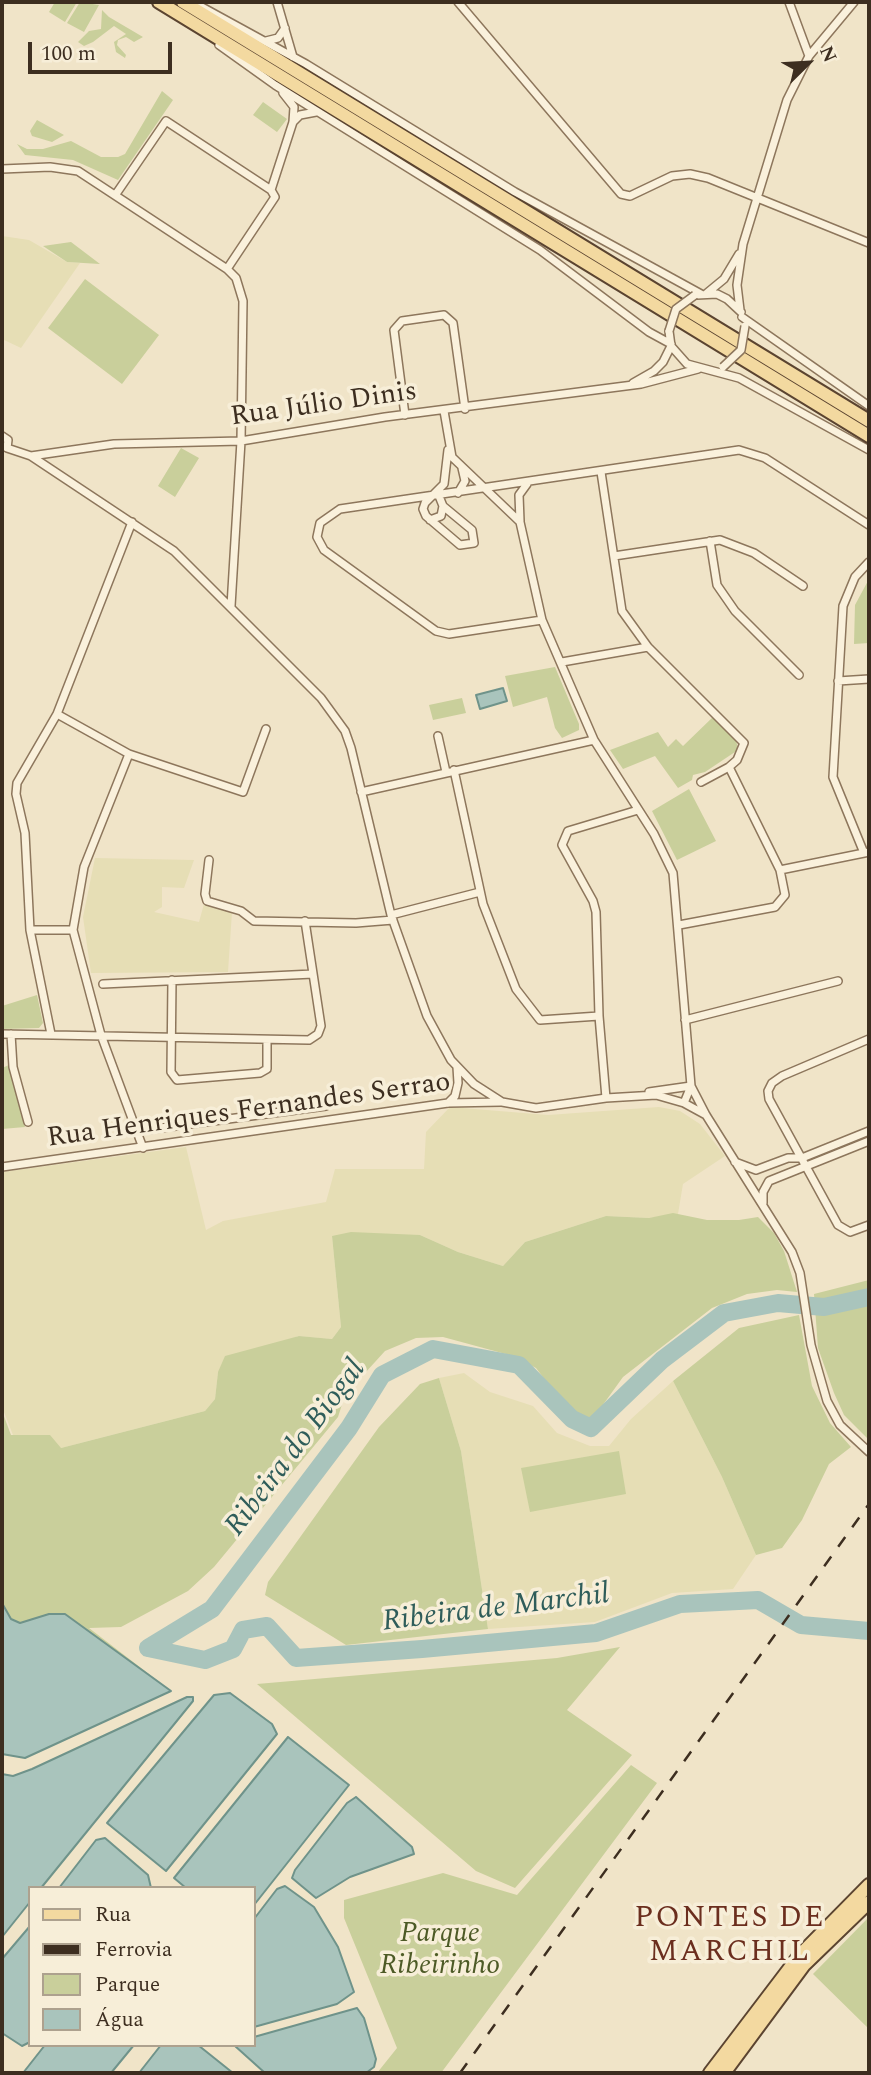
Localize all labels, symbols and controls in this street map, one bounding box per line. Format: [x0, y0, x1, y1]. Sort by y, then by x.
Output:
scale bar [32, 28, 175, 72]
north arrow [773, 28, 843, 98]
text: 100 m [41, 38, 96, 70]
text: N [811, 41, 844, 67]
street label: Rua Júlio Dinis [229, 376, 419, 436]
street label: Rua Henriques Fernandes Serrao [45, 1067, 453, 1157]
water label: Ribeira do Biogal [219, 1354, 375, 1544]
water label: Ribeira de Marchil [381, 1578, 611, 1642]
legend [28, 1886, 256, 2047]
text: Rua [95, 1899, 131, 1931]
district label: PONTES DE MARCHIL [635, 1902, 825, 1972]
park label: Parque Ribeirinho [380, 1919, 500, 1985]
text: Ferrovia [95, 1934, 172, 1966]
text: Parque [95, 1969, 160, 2001]
text: Água [95, 2004, 144, 2036]

